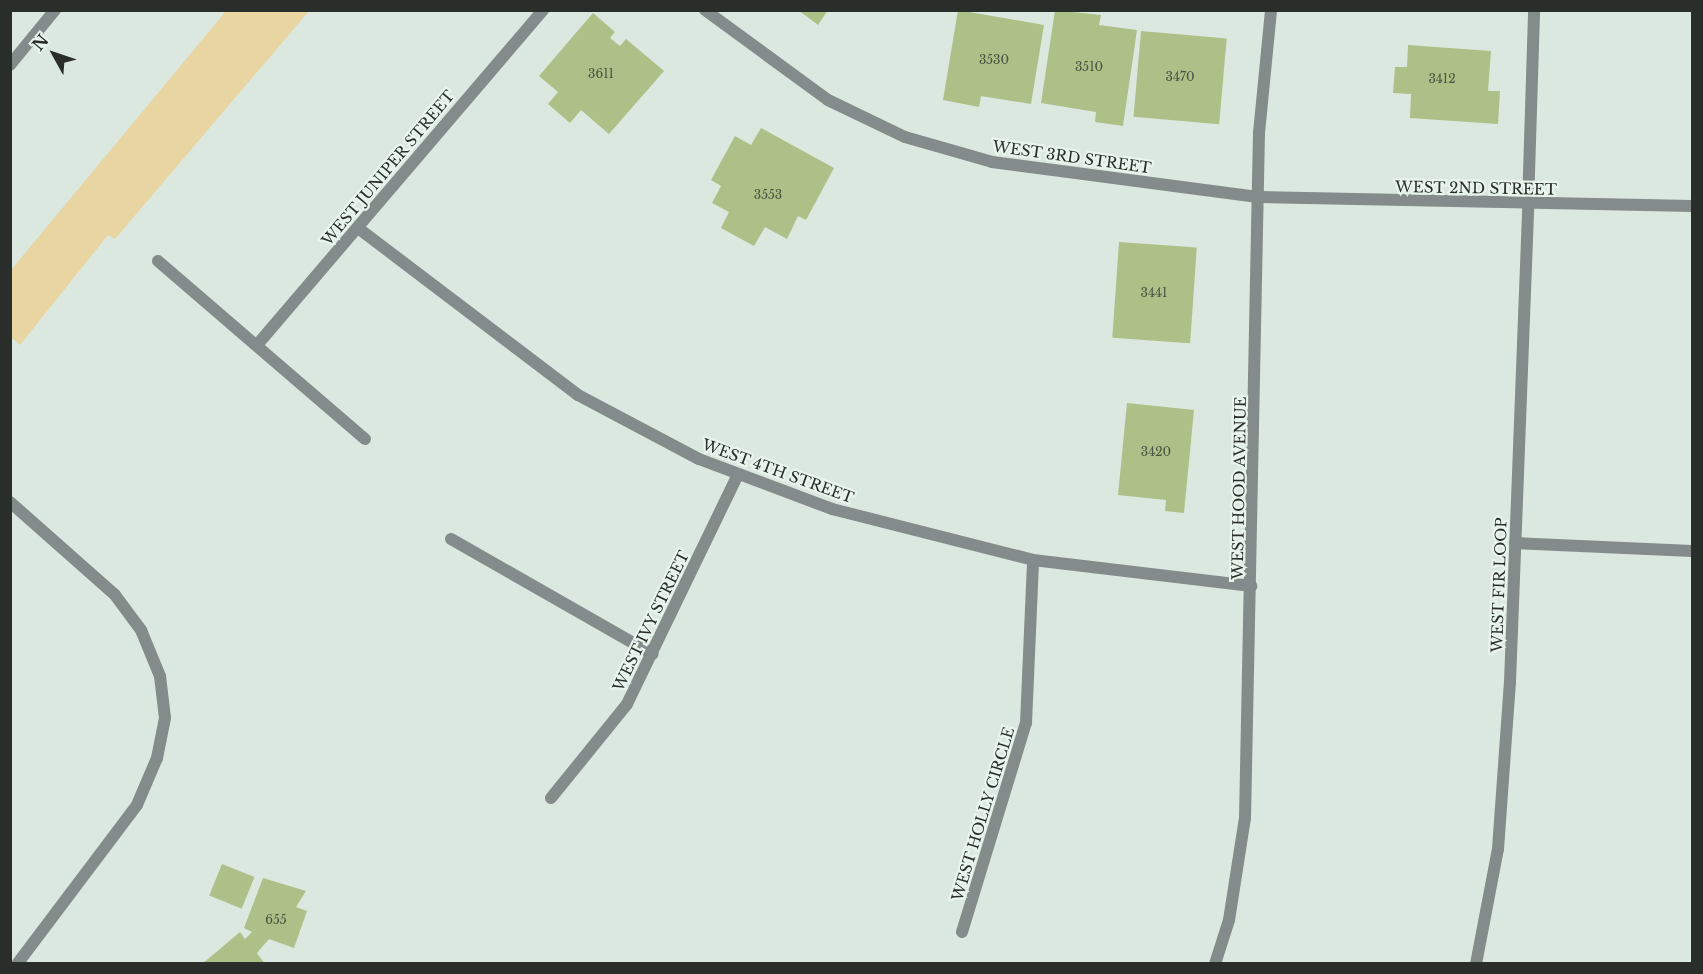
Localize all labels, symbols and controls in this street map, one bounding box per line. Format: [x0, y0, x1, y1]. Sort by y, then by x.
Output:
north arrow [24, 24, 84, 84]
text: N [28, 30, 53, 55]
house number: 3530 [979, 53, 1009, 67]
house number: 3510 [1075, 60, 1103, 74]
house number: 3611 [588, 67, 614, 81]
house number: 3470 [1165, 70, 1195, 84]
house number: 3412 [1428, 72, 1456, 86]
street label: WEST JUNIPER STREET [318, 87, 458, 249]
street label: WEST 3RD STREET [991, 137, 1153, 177]
street label: WEST 2ND STREET [1395, 178, 1557, 198]
house number: 3553 [754, 188, 782, 202]
house number: 3441 [1141, 286, 1167, 300]
street label: WEST HOOD AVENUE [1228, 396, 1250, 580]
street label: WEST 4TH STREET [700, 435, 856, 507]
house number: 3420 [1141, 445, 1171, 459]
street label: WEST FIR LOOP [1488, 517, 1510, 653]
street label: WEST IVY STREET [609, 547, 693, 695]
street label: WEST HOLLY CIRCLE [948, 724, 1018, 904]
house number: 655 [265, 913, 287, 927]

